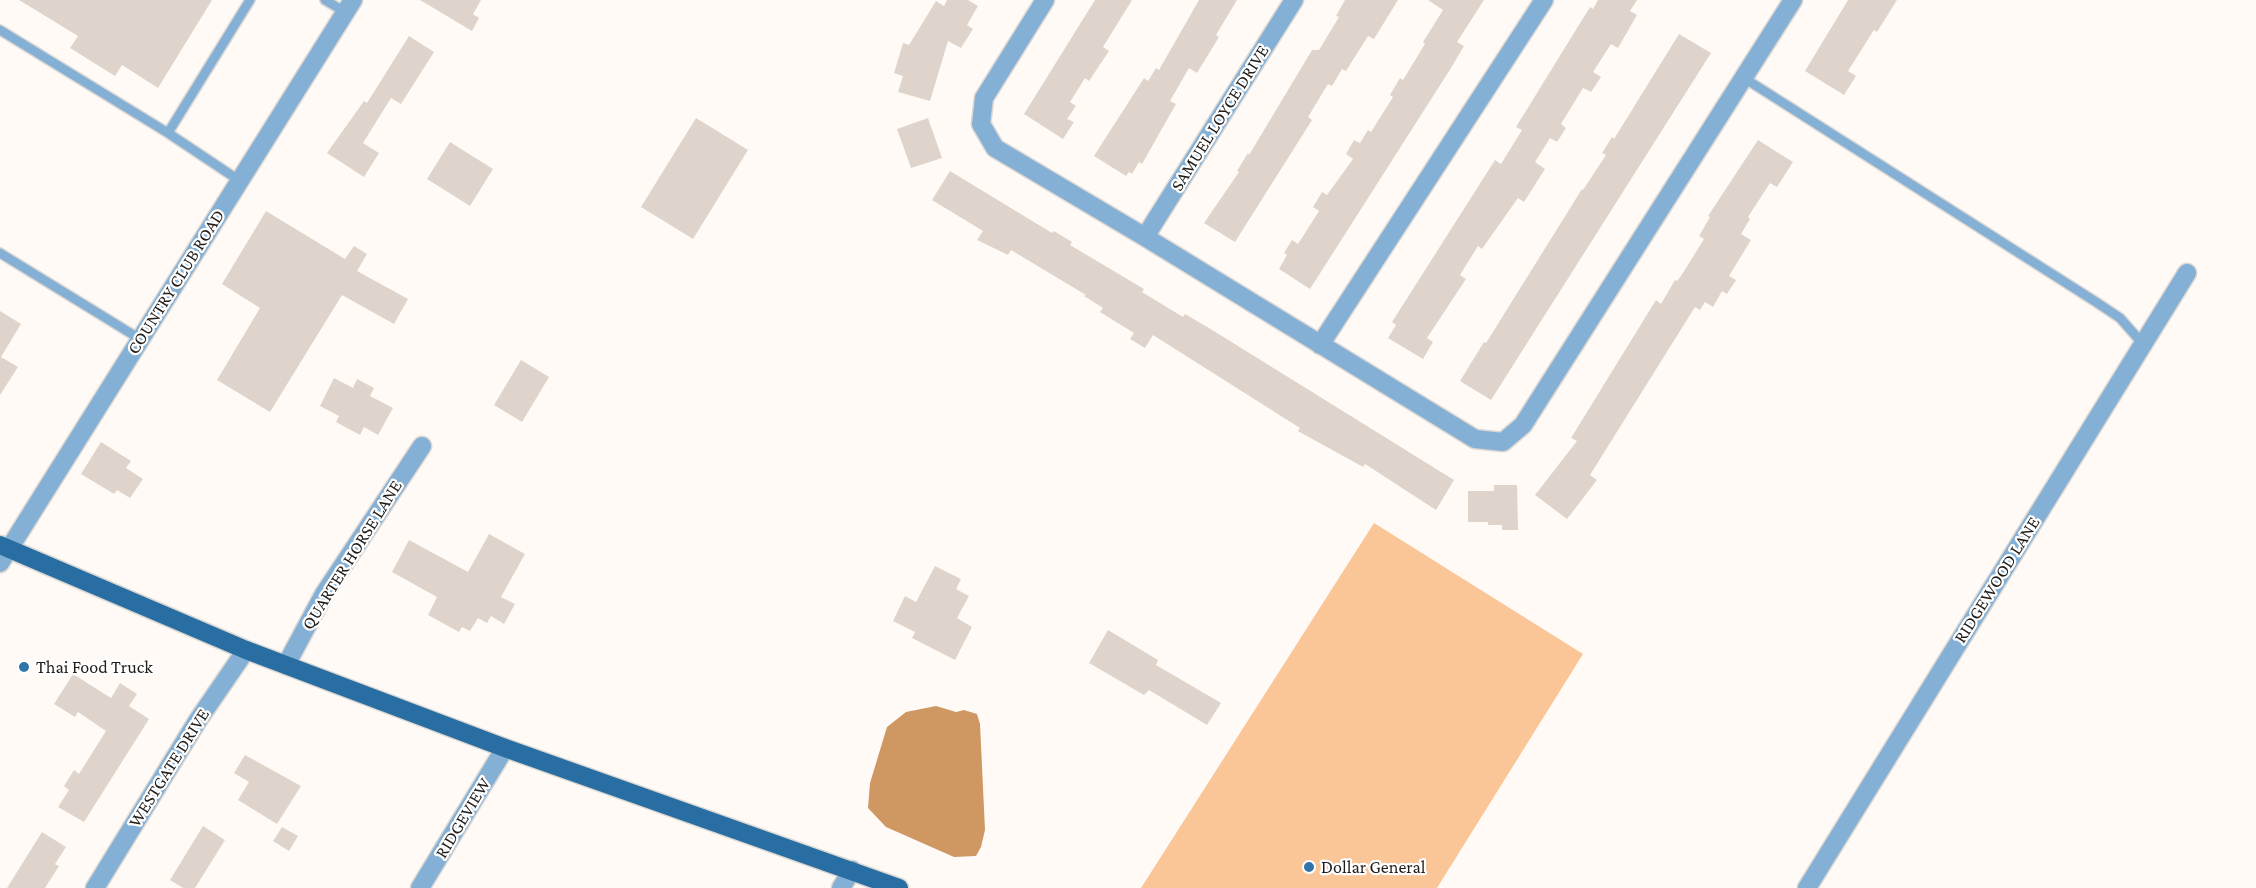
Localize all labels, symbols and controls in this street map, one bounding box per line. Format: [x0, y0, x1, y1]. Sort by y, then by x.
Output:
street label: SAMUEL LOYCE DRIVE [1166, 41, 1274, 195]
street label: COUNTRY CLUB ROAD [123, 206, 229, 358]
street label: QUARTER HORSE LANE [297, 476, 407, 634]
street label: RIDGEWOOD LANE [1949, 513, 2045, 647]
place label: Thai Food Truck [36, 656, 153, 678]
marker: Thai Food Truck [17, 660, 31, 674]
street label: WESTGATE DRIVE [124, 705, 214, 831]
street label: RIDGEVIEW [431, 774, 495, 862]
place label: Dollar General [1321, 856, 1425, 878]
marker: Dollar General [1302, 860, 1316, 874]

